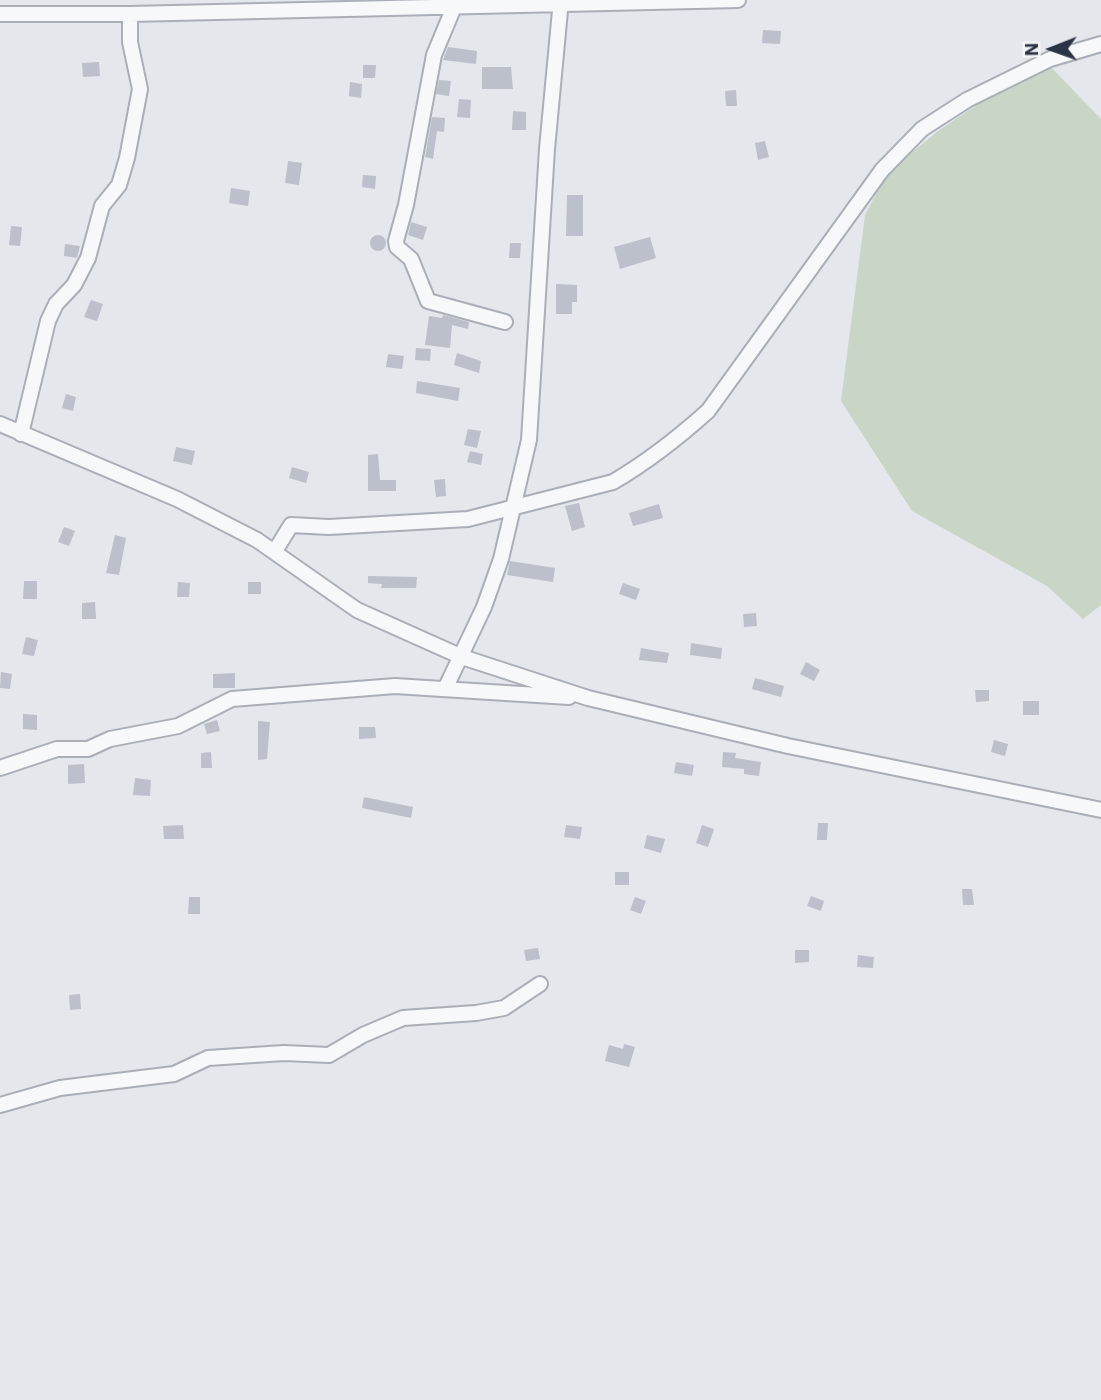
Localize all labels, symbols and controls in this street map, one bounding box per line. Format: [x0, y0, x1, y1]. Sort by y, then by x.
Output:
north arrow [1017, 14, 1087, 84]
text: N [1019, 42, 1043, 56]

